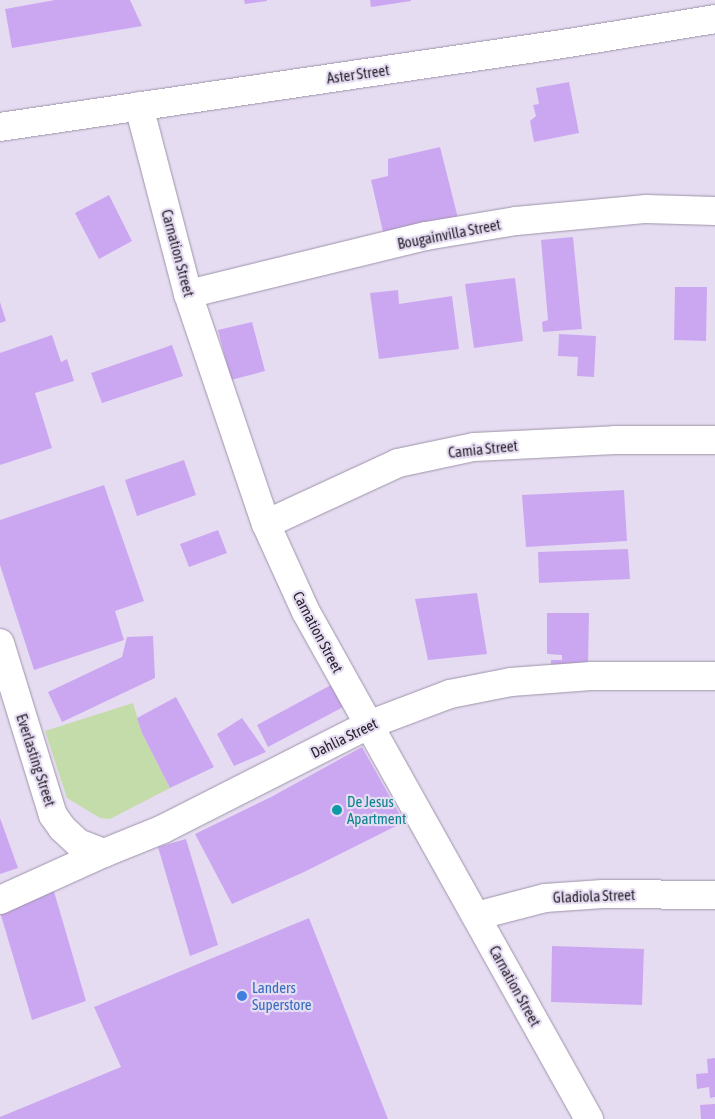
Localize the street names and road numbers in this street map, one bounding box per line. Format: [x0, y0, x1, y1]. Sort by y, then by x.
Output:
street label: Aster Street [326, 61, 390, 87]
street label: Carnation Street [158, 207, 198, 299]
street label: Bougainvilla Street [396, 215, 502, 253]
street label: Camia Street [447, 436, 519, 462]
street label: Carnation Street [289, 588, 347, 676]
street label: Everlasting Street [13, 711, 59, 809]
street label: Dahlia Street [308, 714, 380, 762]
street label: Gladiola Street [552, 886, 636, 906]
street label: Carnation Street [485, 943, 545, 1029]

